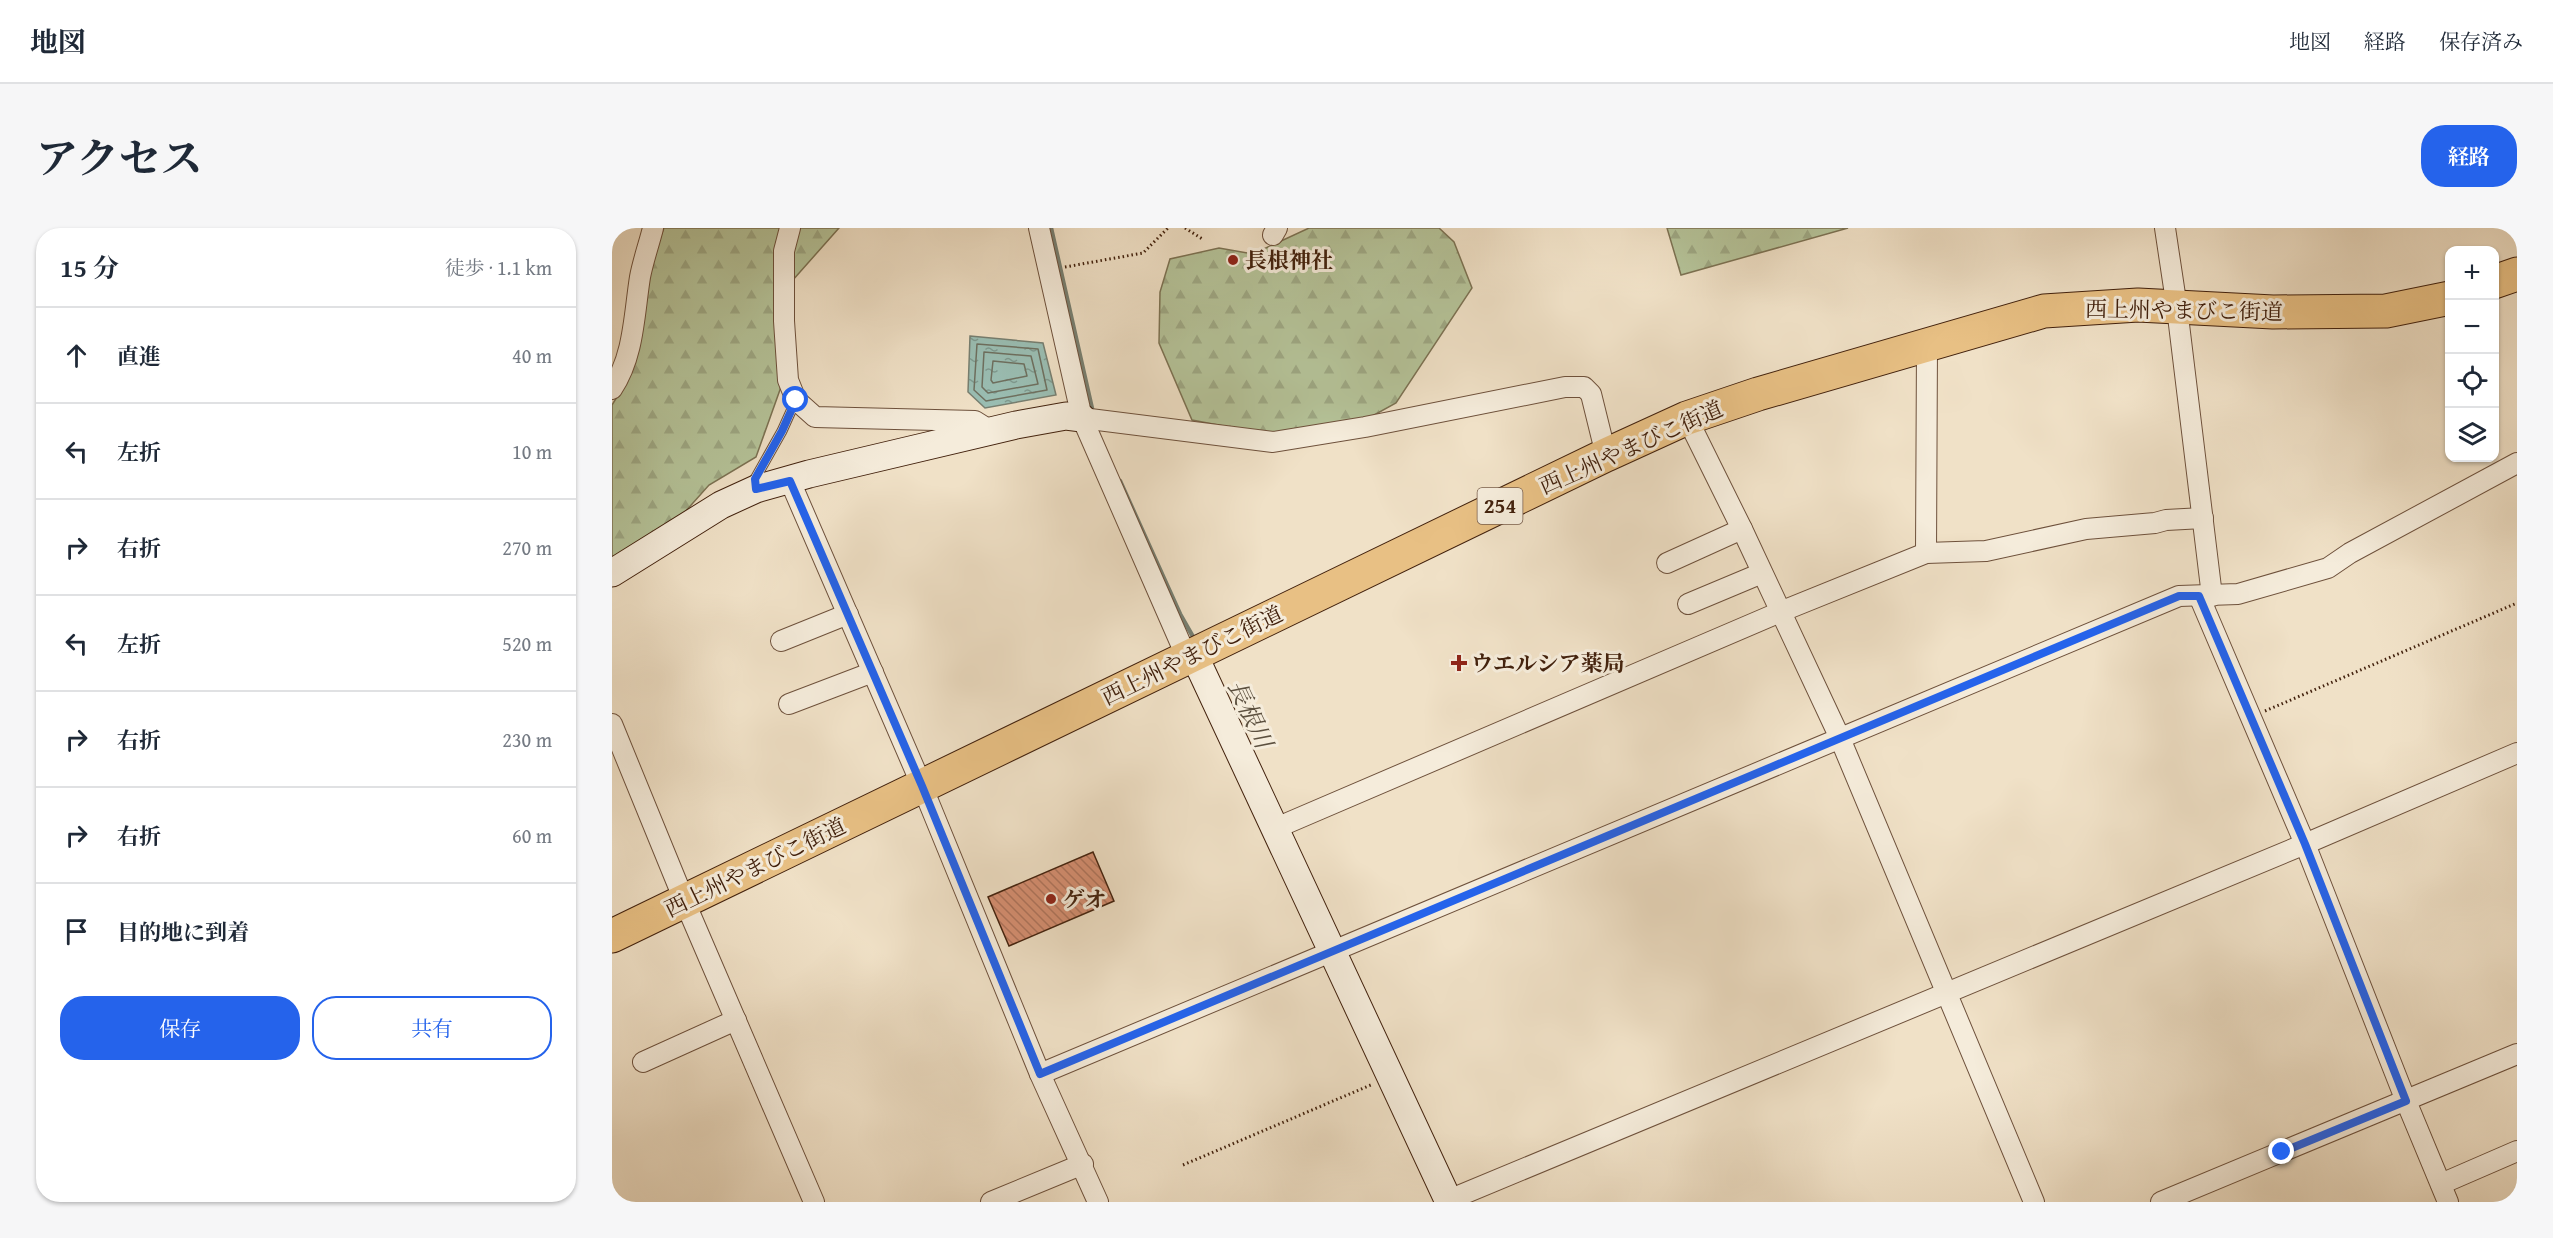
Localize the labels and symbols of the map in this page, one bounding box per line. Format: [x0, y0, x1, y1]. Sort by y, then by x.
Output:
place label: 長根神社 [1245, 244, 1333, 276]
marker: 長根神社 [1226, 253, 1240, 267]
street label: 西上州やまびこ街道 [2085, 292, 2283, 328]
route start [782, 386, 808, 412]
street label: 西上州やまびこ街道 [1534, 392, 1728, 502]
road number: 254 [1478, 488, 1522, 524]
street label: 西上州やまびこ街道 [1096, 597, 1288, 713]
place label: ウエルシア薬局 [1471, 647, 1624, 679]
marker: ウエルシア薬局 [1452, 656, 1466, 670]
water label: 長根川 [1219, 674, 1283, 757]
street label: 西上州やまびこ街道 [659, 809, 851, 925]
place label: ゲオ [1063, 883, 1107, 915]
marker: ゲオ [1044, 892, 1058, 906]
route end [2268, 1138, 2294, 1164]

